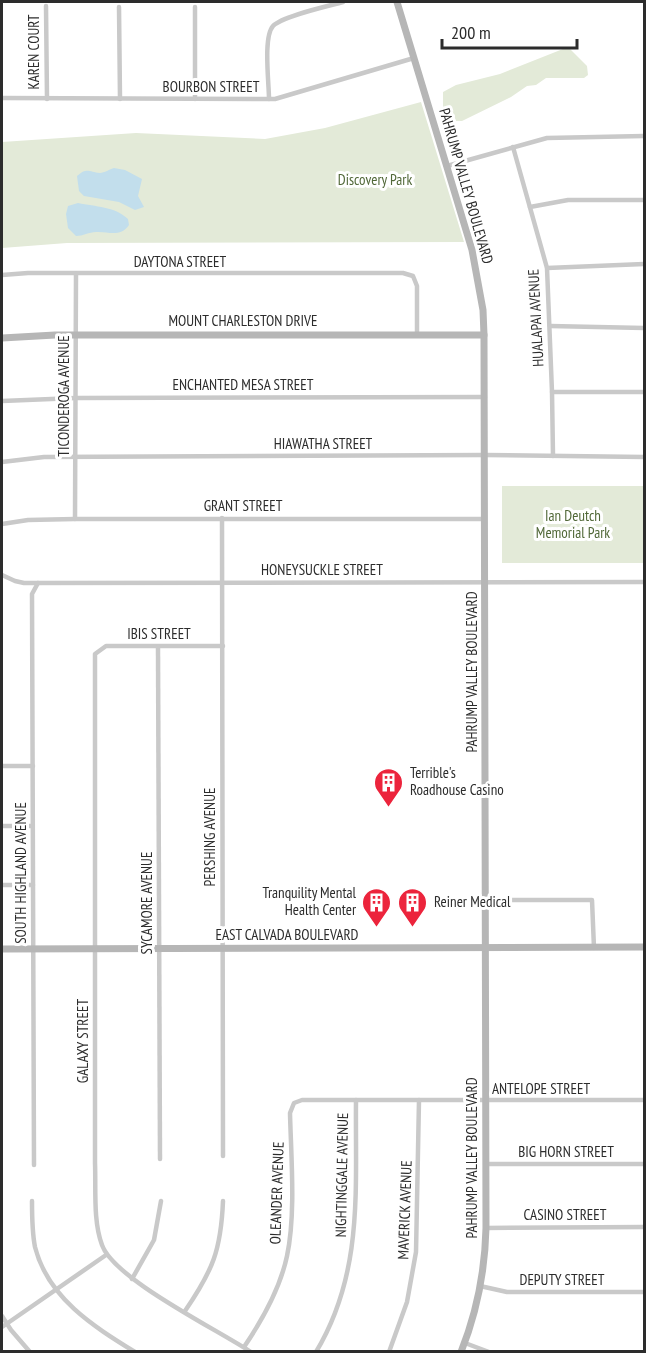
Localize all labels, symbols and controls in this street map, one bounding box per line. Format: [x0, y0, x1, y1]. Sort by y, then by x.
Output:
scale bar [442, 12, 577, 50]
street label: KAREN COURT [24, 14, 43, 89]
text: 200 m [451, 21, 491, 44]
street label: BOURBON STREET [163, 77, 260, 96]
street label: PAHRUMP VALLEY BOULEVARD [435, 106, 498, 266]
park label: Discovery Park [338, 170, 412, 189]
street label: DAYTONA STREET [134, 252, 227, 271]
street label: HUALAPAI AVENUE [523, 269, 548, 367]
street label: MOUNT CHARLESTON DRIVE [169, 311, 317, 330]
street label: TICONDEROGA AVENUE [54, 335, 73, 457]
street label: ENCHANTED MESA STREET [173, 375, 314, 394]
street label: HIAWATHA STREET [274, 434, 373, 453]
street label: GRANT STREET [204, 496, 283, 515]
park label: Ian Deutch Memorial Park [536, 506, 610, 542]
street label: HONEYSUCKLE STREET [261, 560, 383, 579]
street label: PAHRUMP VALLEY BOULEVARD [462, 591, 481, 753]
street label: IBIS STREET [127, 624, 191, 643]
place label: Terrible's Roadhouse Casino [410, 763, 504, 799]
building icon: Terrible's Roadhouse Casino [373, 766, 405, 808]
street label: PERSHING AVENUE [200, 788, 219, 886]
street label: SOUTH HIGHLAND AVENUE [11, 802, 30, 944]
street label: SYCAMORE AVENUE [137, 852, 156, 954]
place label: Tranquility Mental Health Center [263, 883, 357, 919]
building icon: Tranquility Mental Health Center [361, 886, 393, 928]
building icon: Reiner Medical [397, 886, 429, 928]
place label: Reiner Medical [434, 892, 511, 911]
street label: EAST CALVADA BOULEVARD [216, 925, 359, 944]
street label: GALAXY STREET [73, 999, 92, 1083]
street label: PAHRUMP VALLEY BOULEVARD [462, 1077, 481, 1239]
street label: ANTELOPE STREET [492, 1079, 590, 1098]
street label: NIGHTINGGALE AVENUE [331, 1112, 352, 1238]
street label: OLEANDER AVENUE [265, 1141, 288, 1245]
street label: BIG HORN STREET [518, 1142, 614, 1161]
street label: MAVERICK AVENUE [393, 1160, 416, 1260]
street label: CASINO STREET [524, 1205, 607, 1224]
street label: DEPUTY STREET [520, 1270, 605, 1289]

